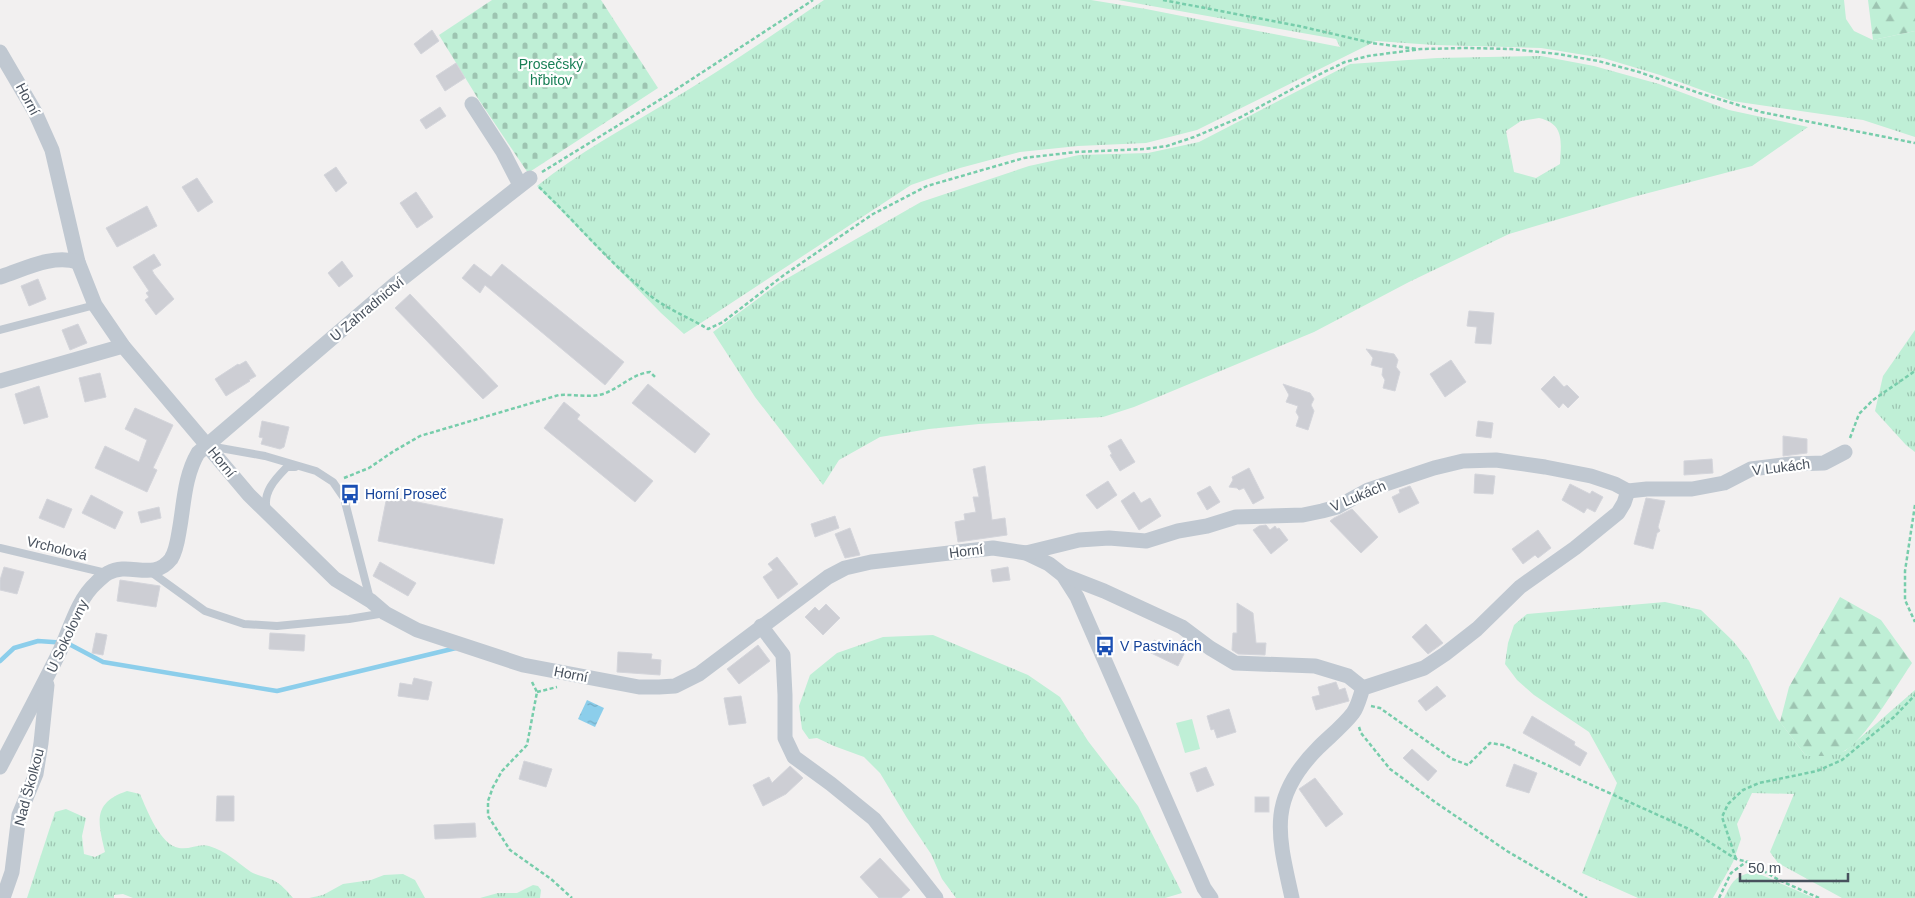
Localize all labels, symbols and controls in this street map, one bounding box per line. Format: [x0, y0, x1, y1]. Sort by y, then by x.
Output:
park label: Prosečský hřbitov [519, 56, 583, 88]
street label: Horní [13, 80, 43, 118]
street label: U Zahradnictví [327, 274, 407, 344]
street label: Horní [205, 444, 239, 480]
street label: V Lukách [1751, 456, 1811, 478]
street label: V Lukách [1328, 477, 1388, 515]
bus stop icon: Horní Proseč [339, 483, 361, 505]
place label: Horní Proseč [365, 486, 447, 502]
street label: Vrcholová [25, 533, 89, 563]
street label: Horní [948, 541, 984, 561]
street label: U Sokolovny [43, 597, 91, 675]
bus stop icon: V Pastvinách [1094, 635, 1116, 657]
place label: V Pastvinách [1120, 638, 1202, 654]
street label: Horní [553, 663, 589, 685]
street label: Nad Školkou [11, 747, 47, 827]
scale bar [1740, 850, 1848, 882]
text: 50 m [1748, 859, 1781, 876]

